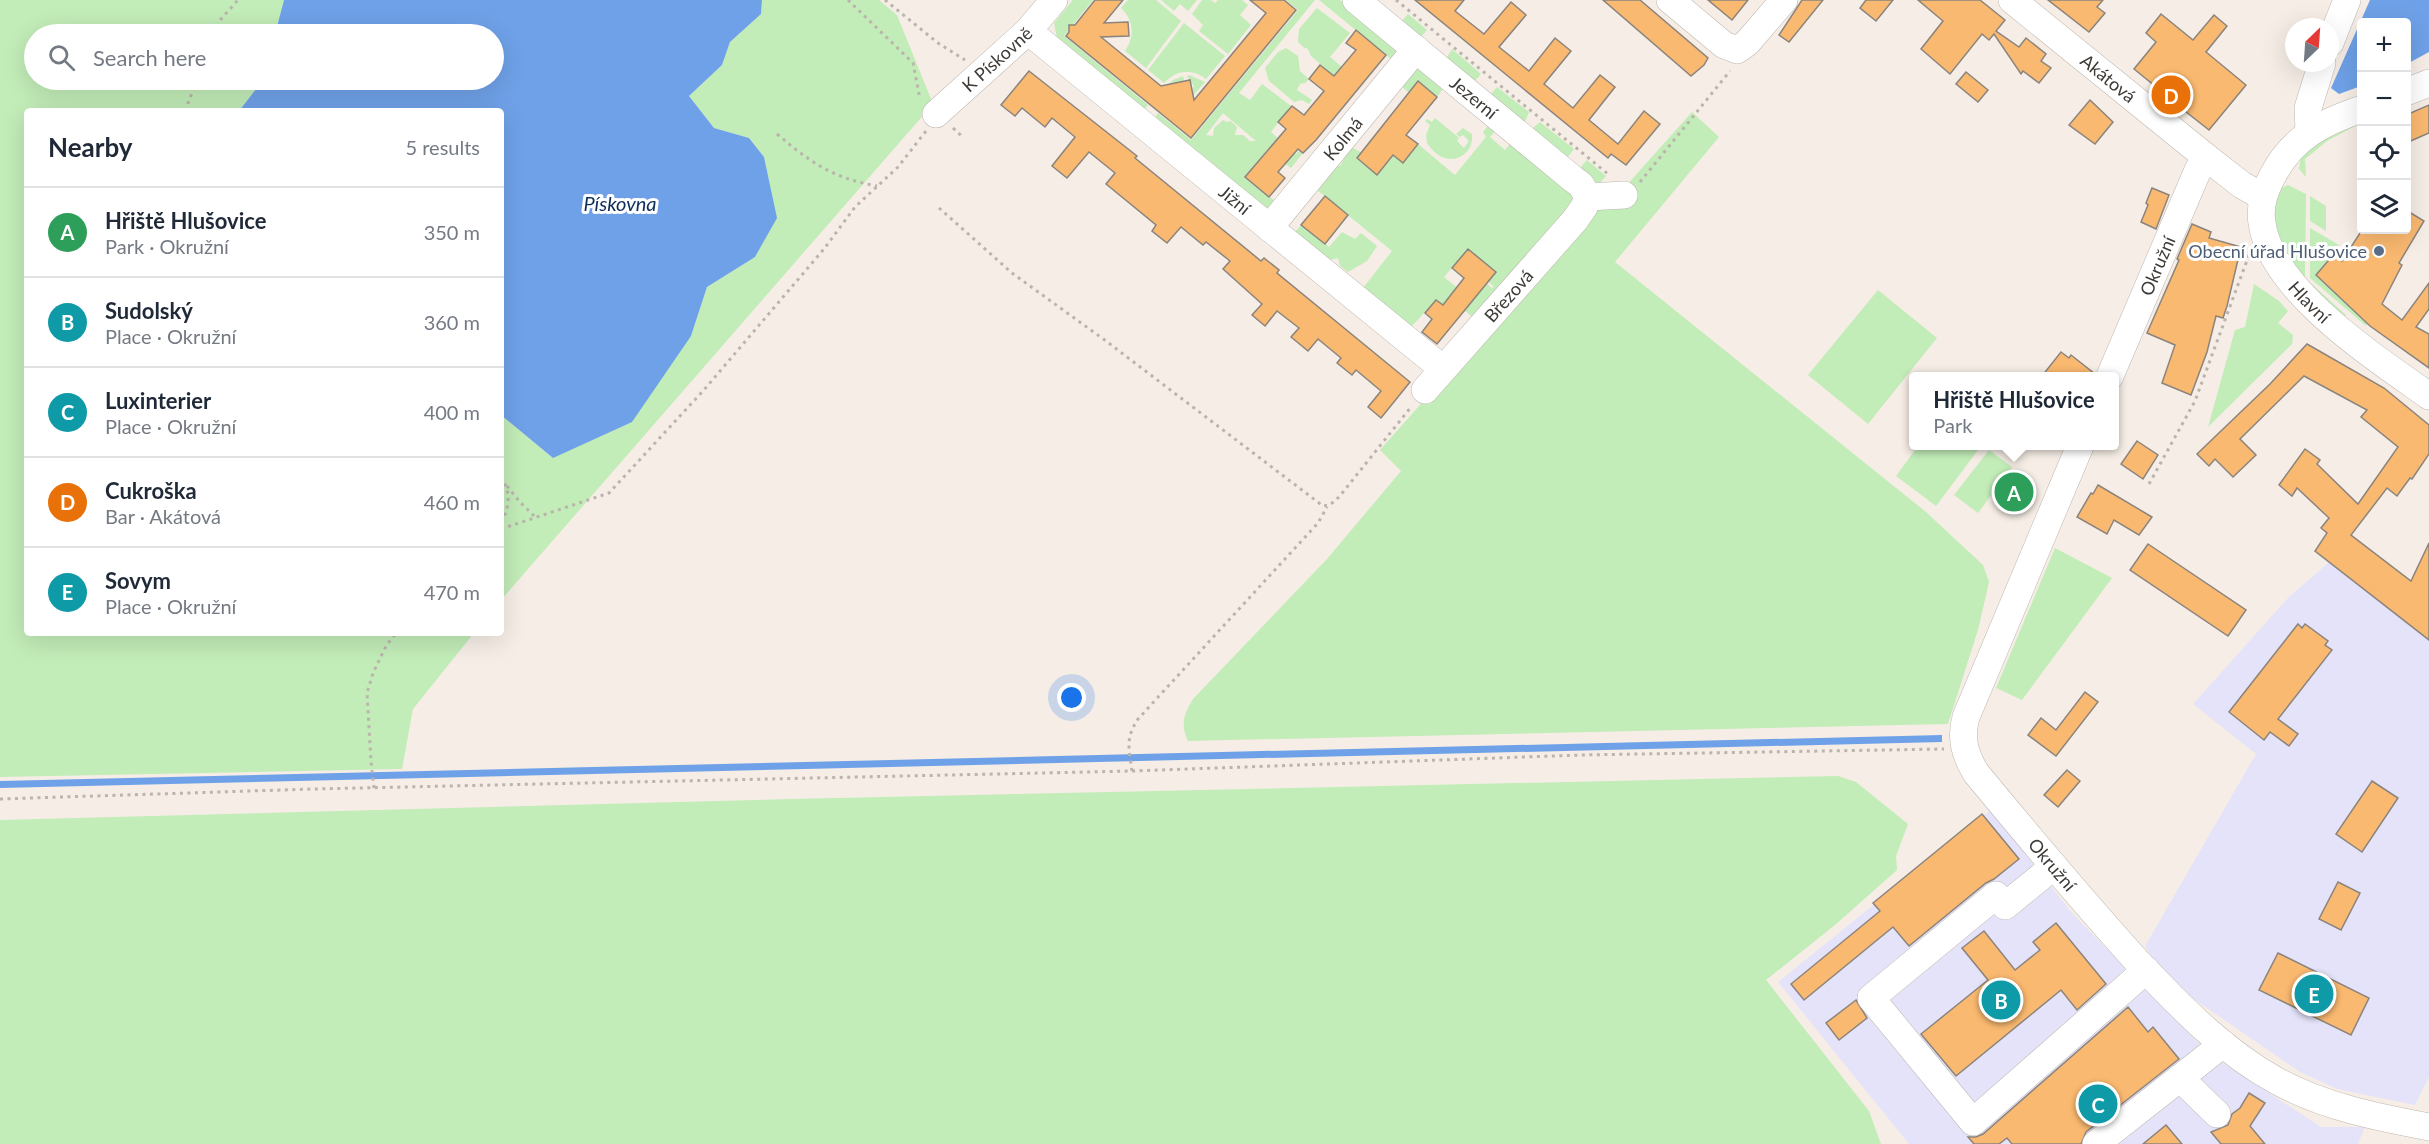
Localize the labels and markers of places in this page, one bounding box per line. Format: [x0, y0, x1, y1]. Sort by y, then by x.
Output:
pin: D [2152, 72, 2190, 118]
place label: Obecní úřad Hlušovice [2188, 240, 2367, 262]
marker: Obecní úřad Hlušovice [2372, 244, 2386, 258]
pin: A [1994, 470, 2034, 514]
pin: E [2294, 972, 2334, 1016]
pin: B [1982, 978, 2020, 1022]
pin: C [2078, 1082, 2118, 1126]

